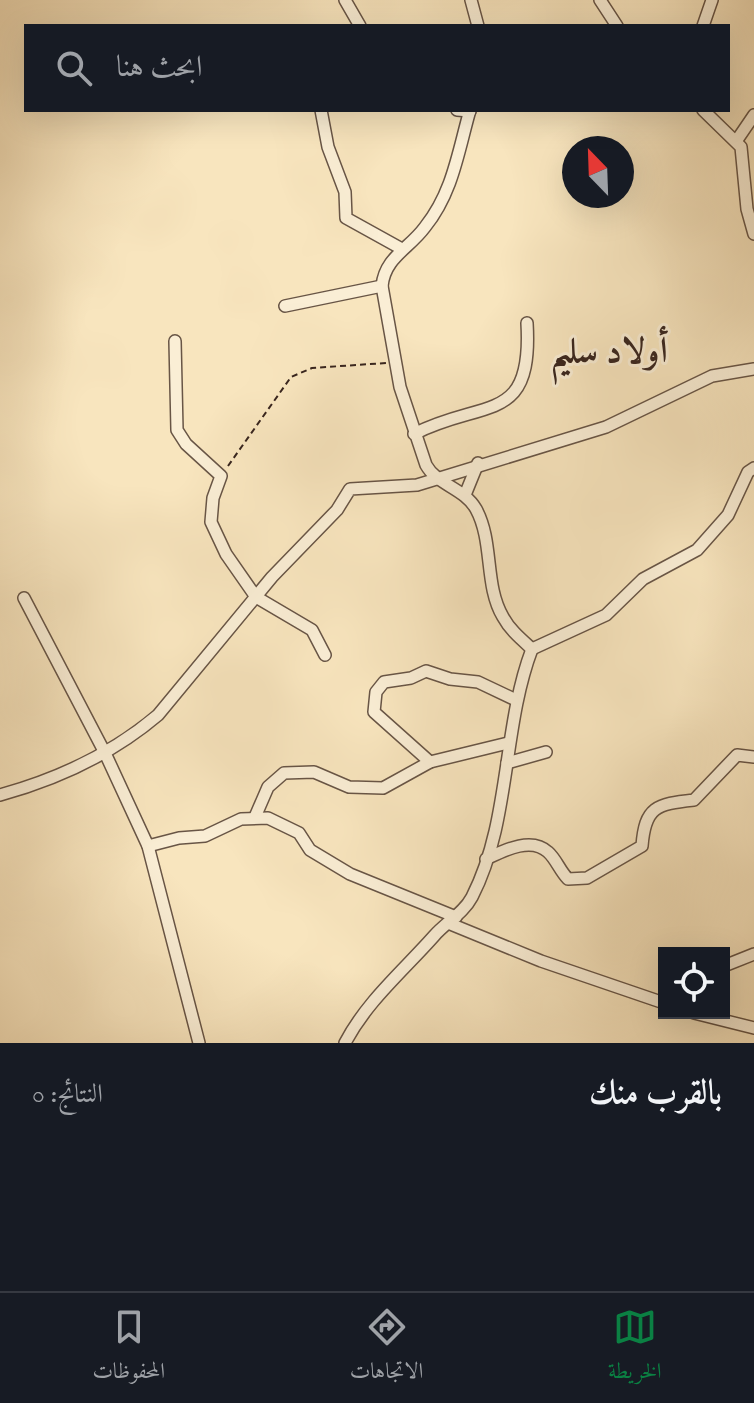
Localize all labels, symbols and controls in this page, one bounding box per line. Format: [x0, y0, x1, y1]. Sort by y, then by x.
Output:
search box [24, 24, 730, 112]
icon: search [52, 46, 96, 90]
text: ابحث هنا [116, 49, 203, 87]
north arrow [562, 136, 634, 208]
district label: أولاد سليم [550, 325, 668, 385]
map controls [658, 947, 730, 1019]
button: locate [658, 947, 730, 1019]
text: بالقرب منك [589, 1072, 722, 1115]
text: النتائج: 0 [32, 1078, 103, 1111]
tab: المحفوظات [92, 1305, 165, 1392]
tab: الاتجاهات [350, 1305, 423, 1392]
tab: الخريطة [608, 1305, 662, 1392]

